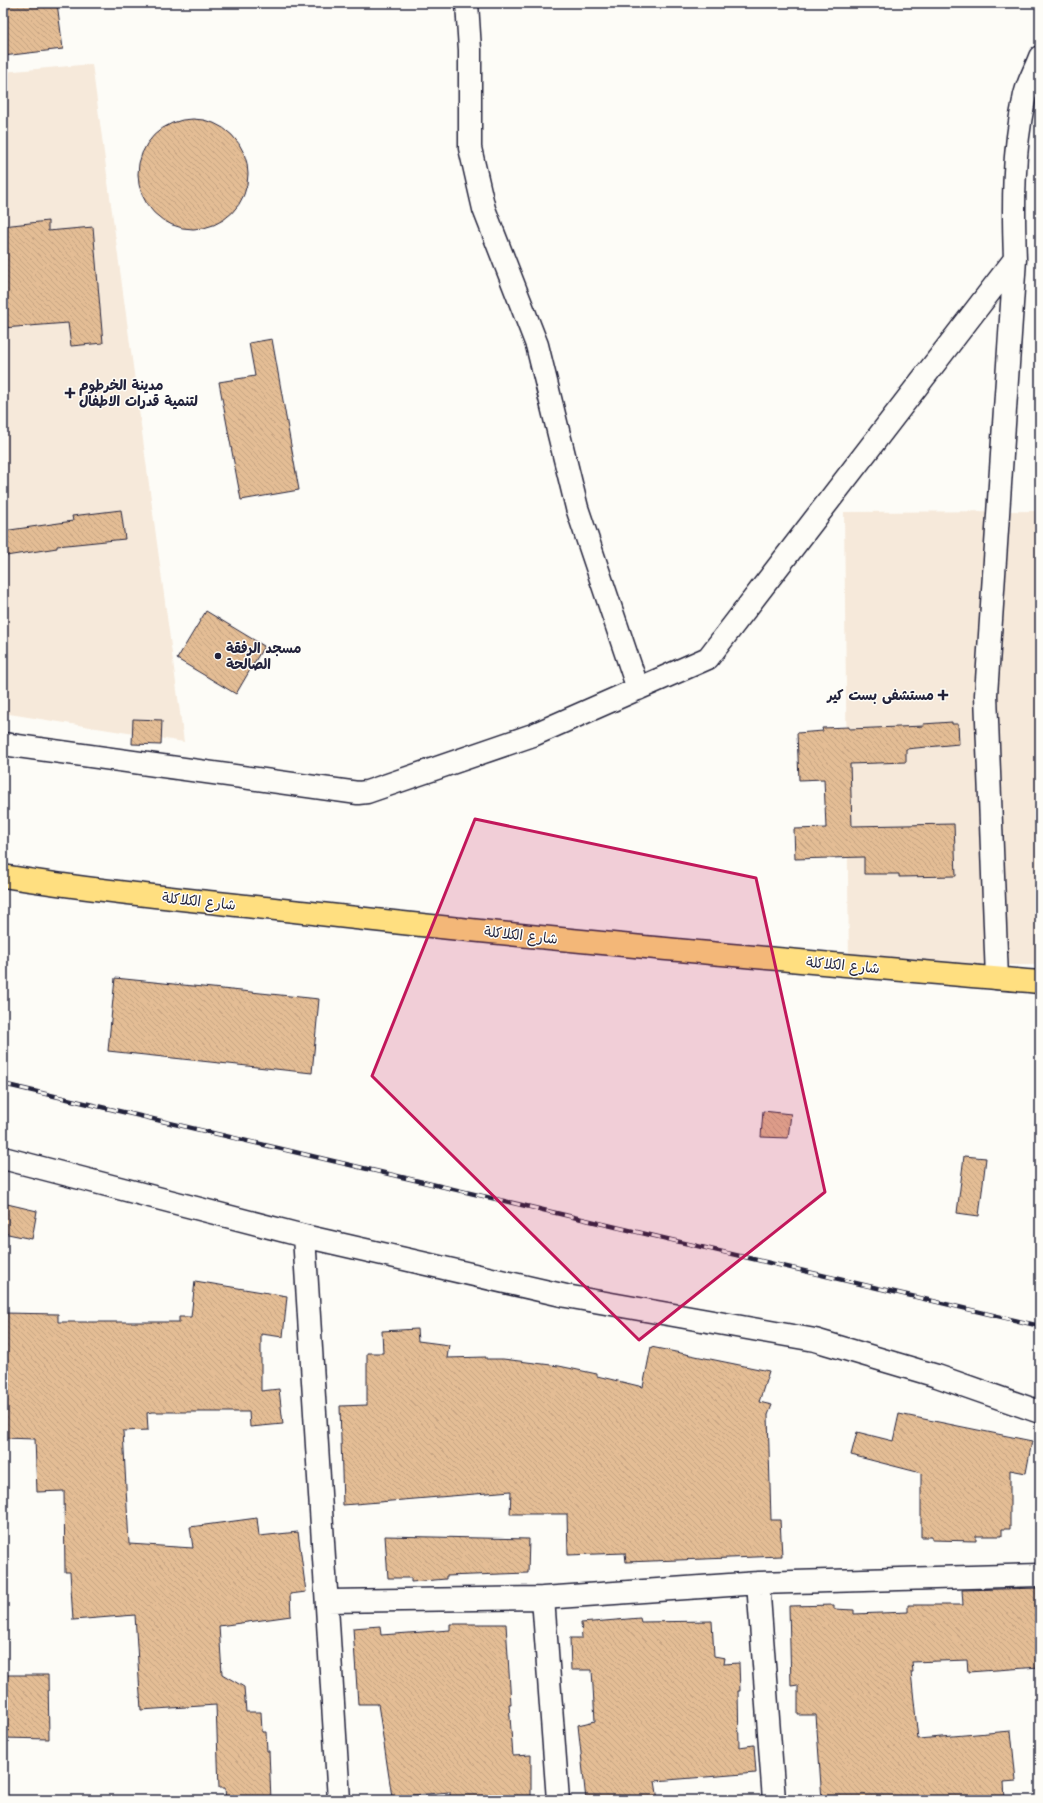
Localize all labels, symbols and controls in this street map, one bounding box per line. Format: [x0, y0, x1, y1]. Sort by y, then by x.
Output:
place label: مدينة الخرطوم لتنمية قدرات الاطفال [79, 377, 198, 410]
marker: مدينة الخرطوم لتنمية قدرات الاطفال [64, 387, 76, 399]
place label: مسجد الرفقة الصالحة [226, 640, 301, 673]
marker: مسجد الرفقة الصالحة [213, 651, 223, 661]
place label: مستشفى بست كير [825, 687, 934, 704]
marker: مستشفى بست كير [937, 689, 949, 701]
street label: شارع الكلاكلة [161, 889, 237, 915]
street label: شارع الكلاكلة [483, 923, 559, 949]
street label: شارع الكلاكلة [805, 954, 880, 978]

